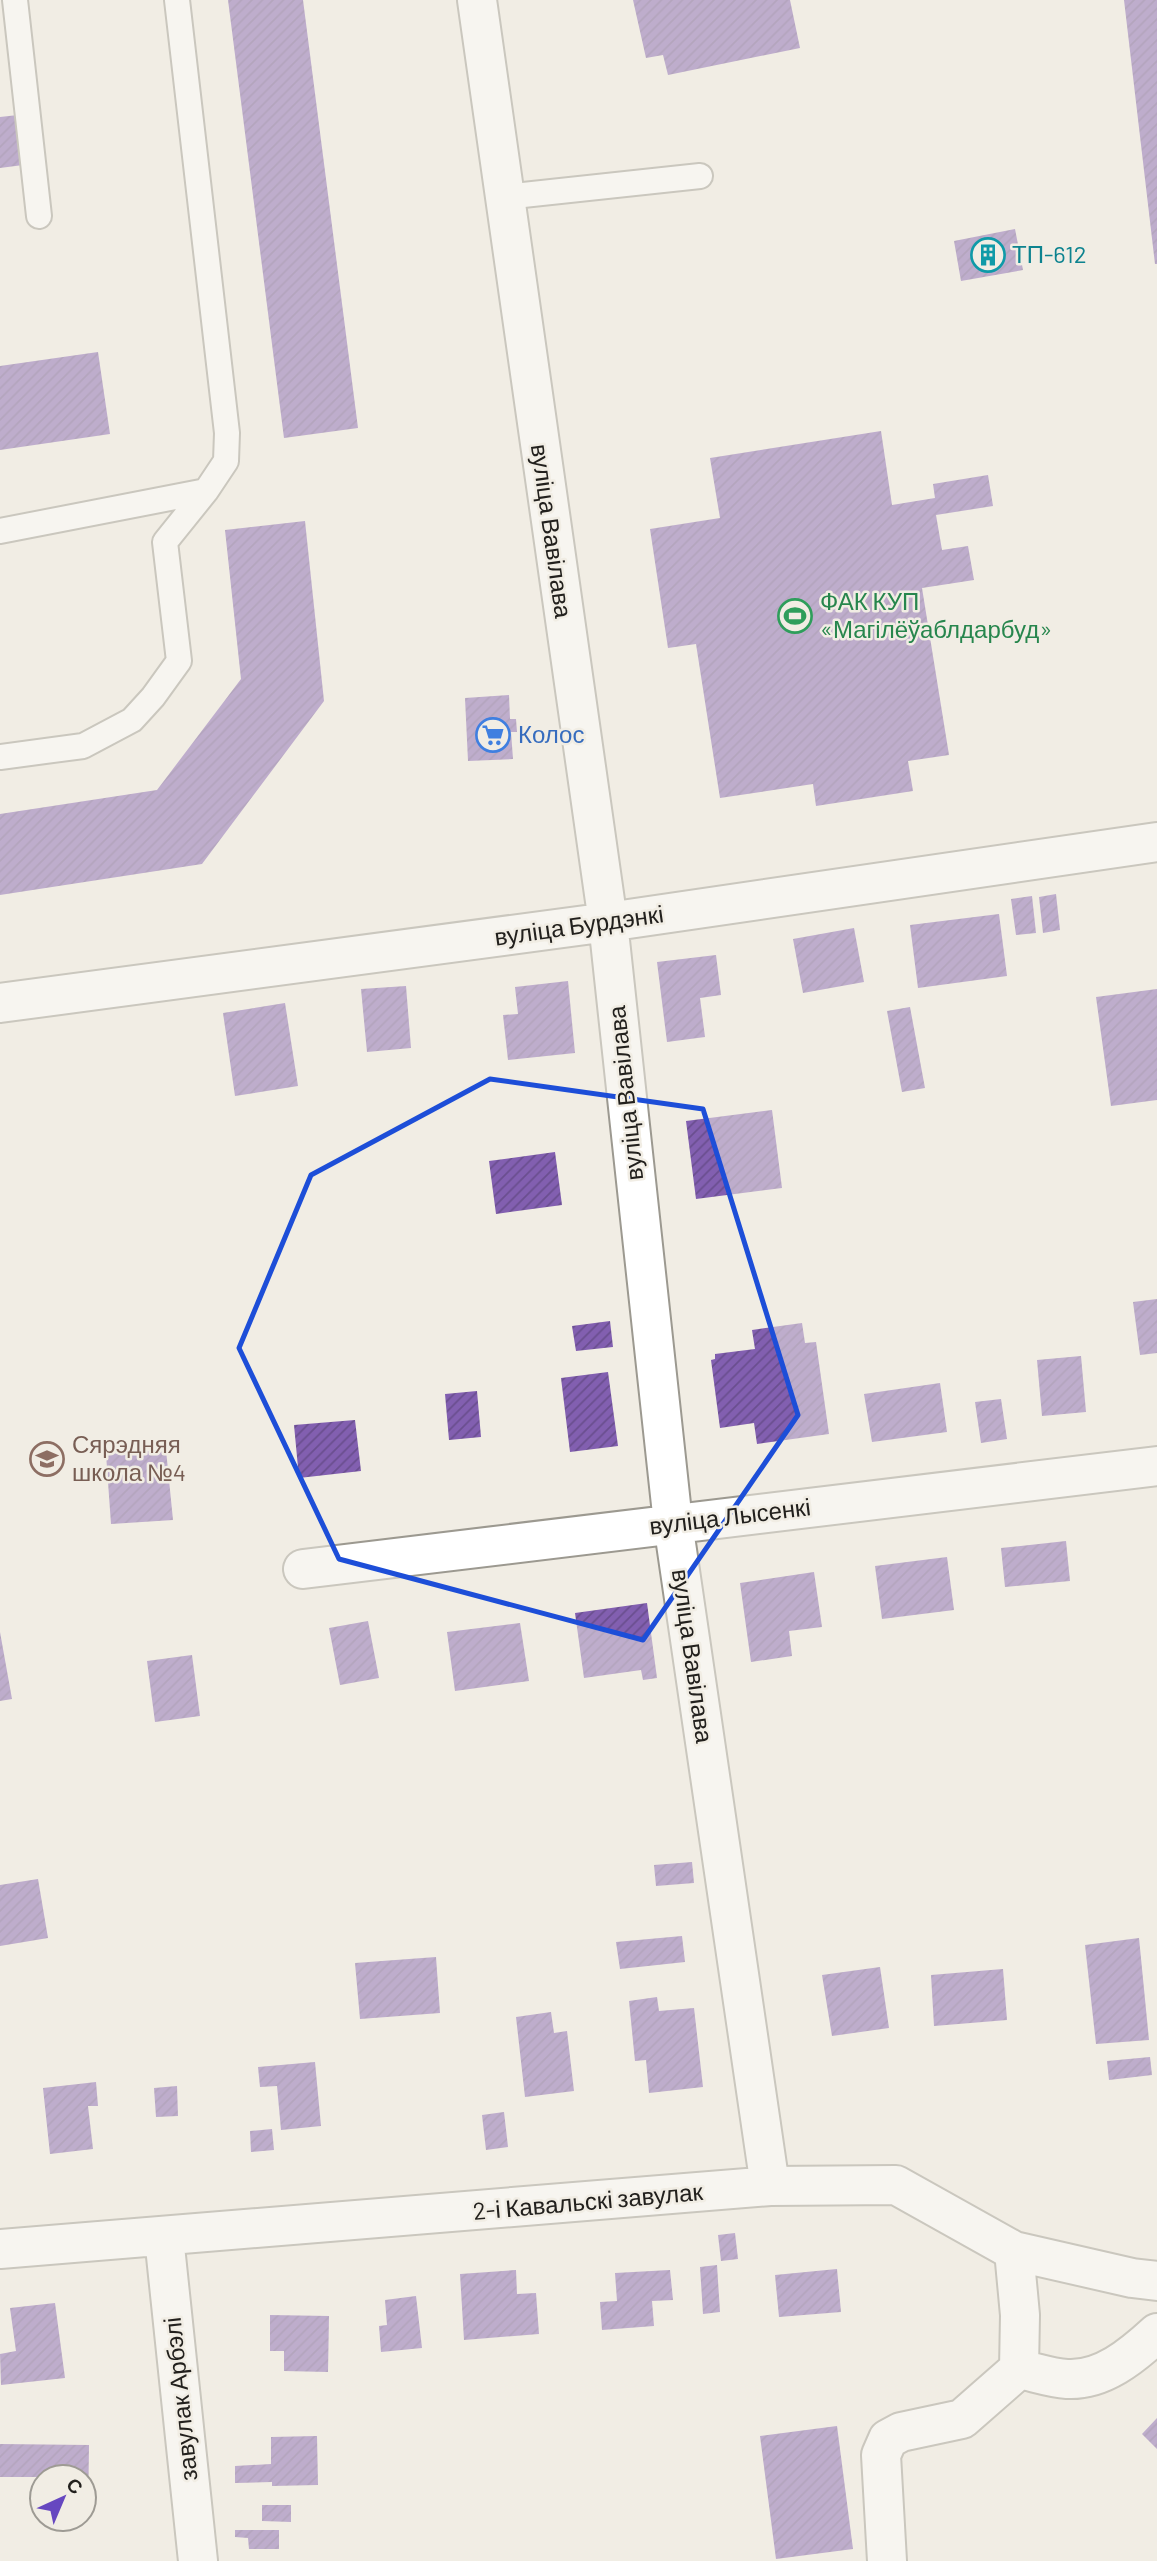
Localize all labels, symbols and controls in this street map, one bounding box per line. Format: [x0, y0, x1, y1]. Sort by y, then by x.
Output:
building icon: ТП-612 [969, 236, 1007, 274]
place label: ТП-612 [1012, 239, 1087, 268]
street label: вуліца Вавілава [526, 442, 579, 620]
place label: ФАК КУП «Магілёўаблдарбуд» [820, 586, 1052, 643]
sports icon: ФАК КУП «Магілёўаблдарбуд» [776, 597, 814, 635]
supermarket icon: Колос [474, 716, 512, 754]
place label: Колос [518, 719, 584, 748]
street label: вуліца Бурдэнкі [492, 898, 665, 951]
street label: вуліца Вавілава [601, 1004, 648, 1182]
place label: Сярэдняя школа №4 [72, 1429, 186, 1486]
school or university icon: Сярэдняя школа №4 [28, 1440, 66, 1478]
street label: вуліца Лысенкі [647, 1491, 812, 1540]
street label: вуліца Вавілава [667, 1567, 720, 1745]
street label: 2-і Кавальскі завулак [472, 2176, 705, 2225]
street label: завулак Арбэлі [156, 2316, 203, 2483]
north arrow [28, 2463, 98, 2533]
text: С [62, 2472, 88, 2499]

